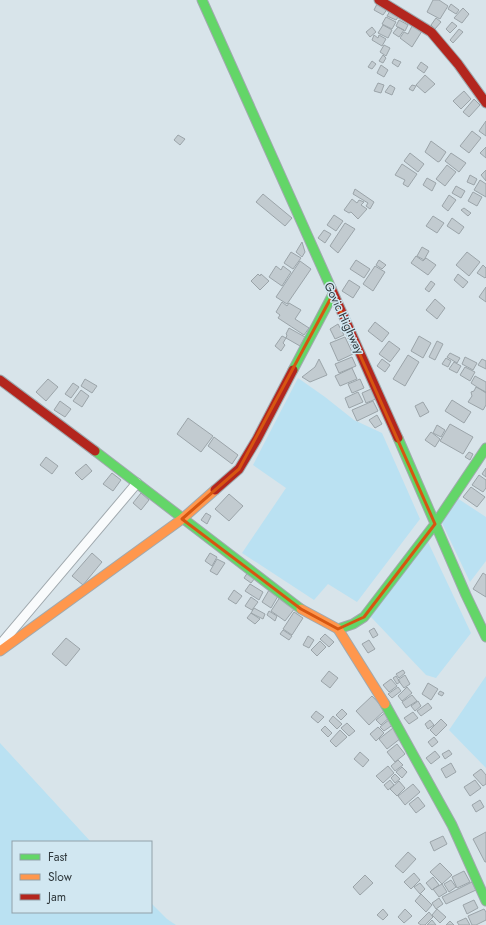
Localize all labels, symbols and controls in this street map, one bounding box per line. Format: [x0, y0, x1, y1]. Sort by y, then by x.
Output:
street label: Govic Highway [319, 279, 369, 358]
legend [12, 841, 152, 913]
text: Fast [48, 848, 67, 866]
text: Slow [48, 868, 73, 886]
text: Jam [46, 888, 66, 906]

